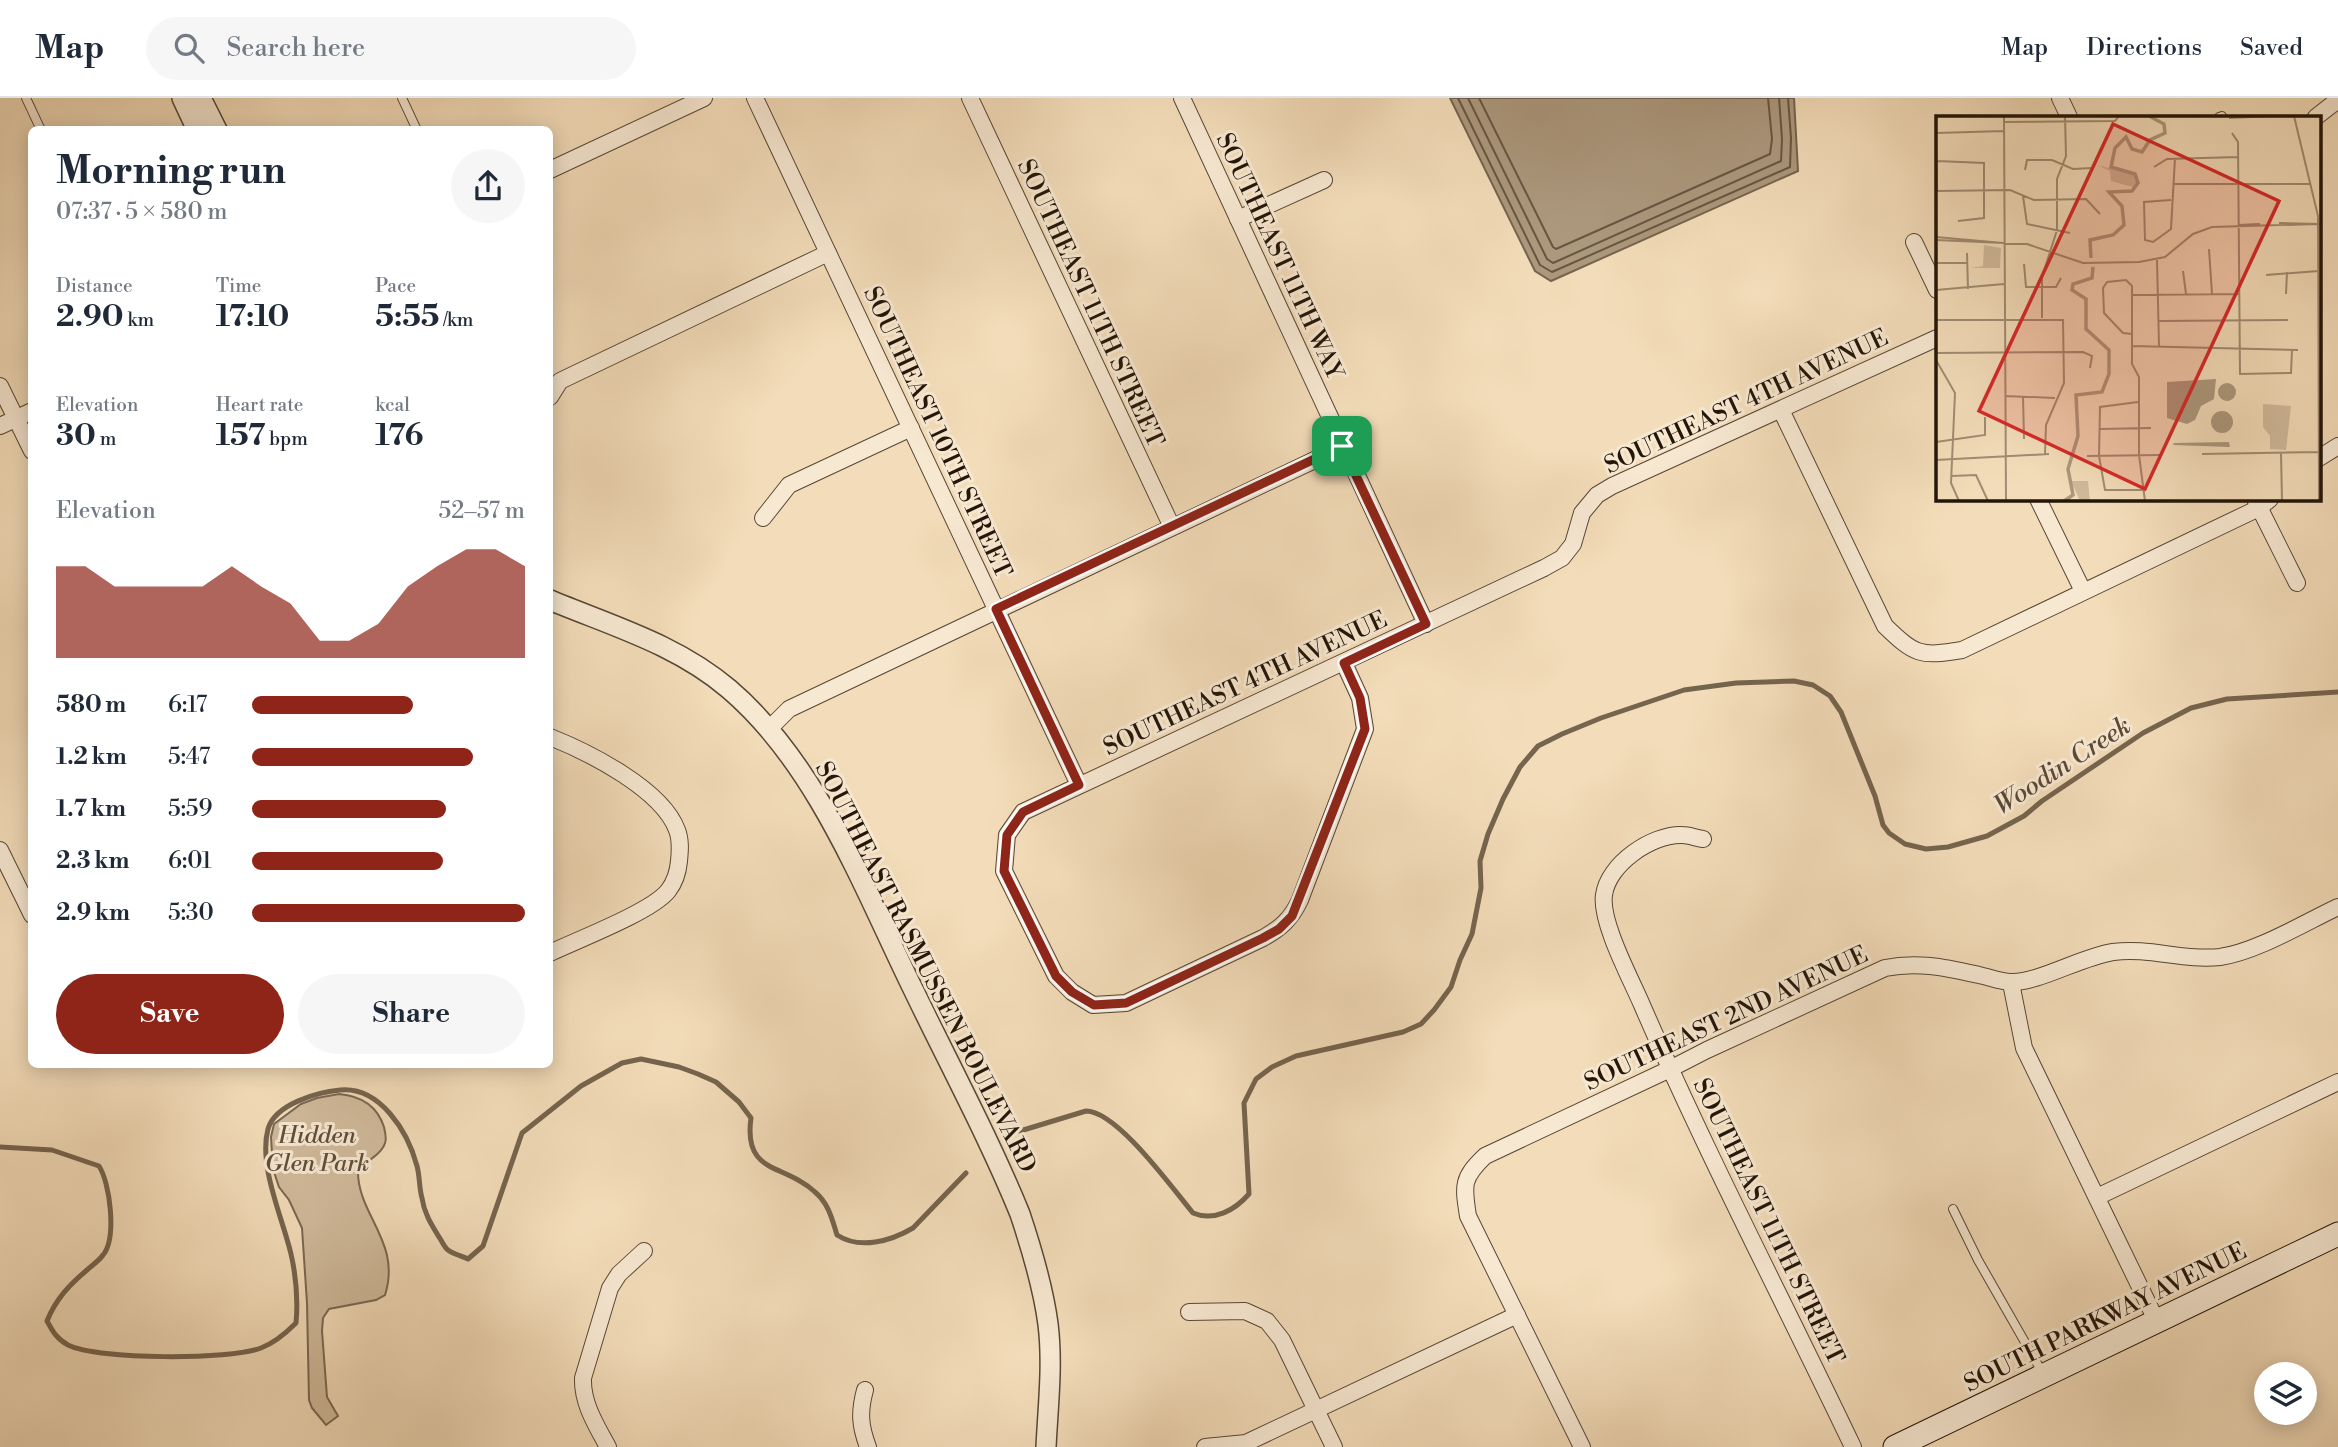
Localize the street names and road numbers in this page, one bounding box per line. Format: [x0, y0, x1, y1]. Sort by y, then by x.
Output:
street label: SOUTHEAST 11TH WAY [1209, 128, 1350, 386]
street label: SOUTHEAST 11TH STREET [1010, 155, 1170, 452]
street label: SOUTHEAST 10TH STREET [856, 282, 1018, 583]
street label: SOUTHEAST 4TH AVENUE [1600, 323, 1893, 481]
street label: SOUTHEAST 4TH AVENUE [1099, 605, 1392, 763]
street label: SOUTHEAST RASMUSSEN BOULEVARD [808, 757, 1042, 1178]
street label: SOUTHEAST 2ND AVENUE [1580, 940, 1873, 1098]
street label: SOUTHEAST 11TH STREET [1686, 1074, 1850, 1369]
street label: SOUTH PARKWAY AVENUE [1959, 1236, 2252, 1399]

